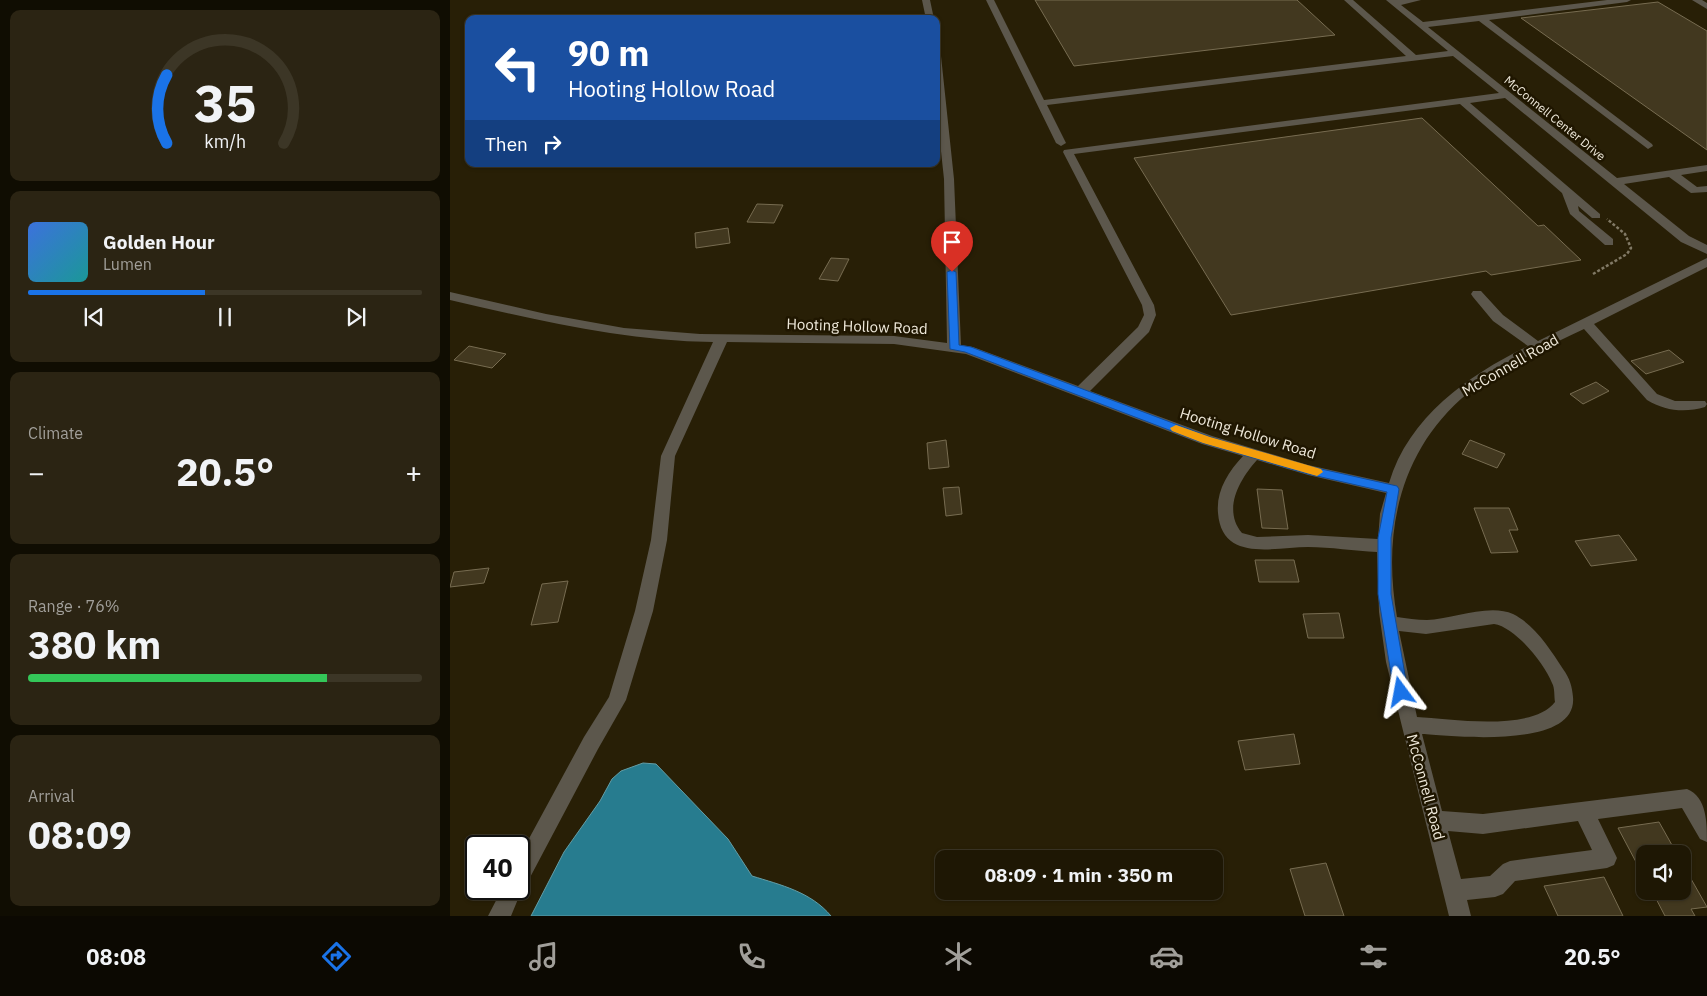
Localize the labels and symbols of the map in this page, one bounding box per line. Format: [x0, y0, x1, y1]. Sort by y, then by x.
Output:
street label: McConnell Center Drive [1501, 72, 1609, 164]
pin [931, 221, 973, 272]
street label: Hooting Hollow Road [786, 314, 928, 338]
street label: McConnell Road [1458, 330, 1562, 400]
street label: Hooting Hollow Road [1178, 403, 1318, 463]
position arrow [1374, 665, 1426, 717]
street label: McConnell Road [1403, 732, 1449, 842]
speed limit sign: 40 [465, 835, 530, 900]

